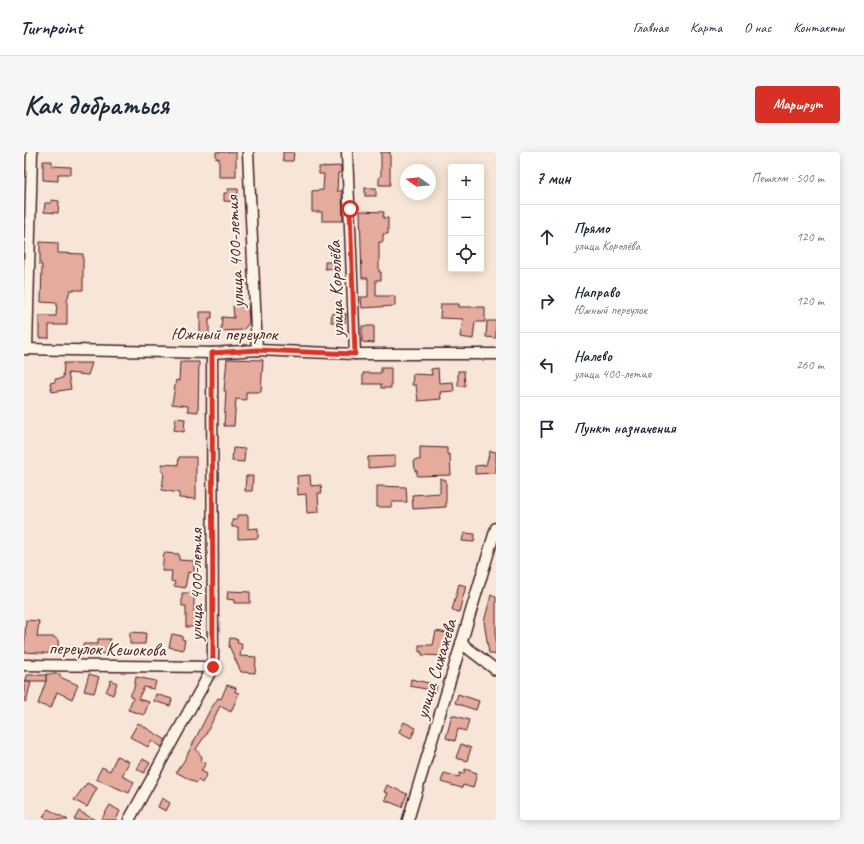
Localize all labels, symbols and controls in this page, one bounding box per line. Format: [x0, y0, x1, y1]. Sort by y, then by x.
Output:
text: Turnpoint [20, 16, 82, 40]
text: Главная [633, 19, 668, 36]
text: Карта [690, 19, 722, 36]
text: О нас [744, 19, 771, 36]
text: Контакты [793, 19, 844, 36]
button: Маршрут [755, 86, 840, 123]
text: Как добраться [24, 87, 169, 122]
north arrow [400, 164, 436, 200]
map controls [448, 164, 484, 272]
button: + [448, 164, 484, 200]
text: 7 мин [536, 168, 571, 189]
text: Пешком · 500 m [751, 170, 824, 186]
street label: улица 400-летия [220, 194, 250, 310]
route start [341, 200, 359, 218]
button: − [448, 200, 484, 236]
text: Прямо [574, 219, 610, 238]
icon: ahead [536, 226, 558, 248]
text: 120 m [796, 229, 824, 245]
button: locate [448, 236, 484, 272]
text: улица Королёва [574, 238, 640, 254]
street label: улица Королёва [322, 239, 350, 339]
text: Направо [574, 283, 620, 302]
icon: right [536, 290, 558, 312]
text: 120 m [796, 293, 824, 309]
text: Южный переулок [574, 302, 647, 318]
street label: Южный переулок [171, 322, 279, 346]
text: Налево [574, 347, 612, 366]
icon: left [536, 354, 558, 376]
text: 260 m [796, 357, 824, 373]
text: улица 400-летия [574, 366, 651, 382]
icon: arrive [536, 418, 558, 440]
text: Пункт назначения [574, 419, 676, 438]
street label: улица 400-летия [184, 527, 208, 642]
street label: улица Сижажева [409, 615, 463, 723]
street label: переулок Кешокова [48, 636, 167, 662]
route end [204, 658, 222, 676]

